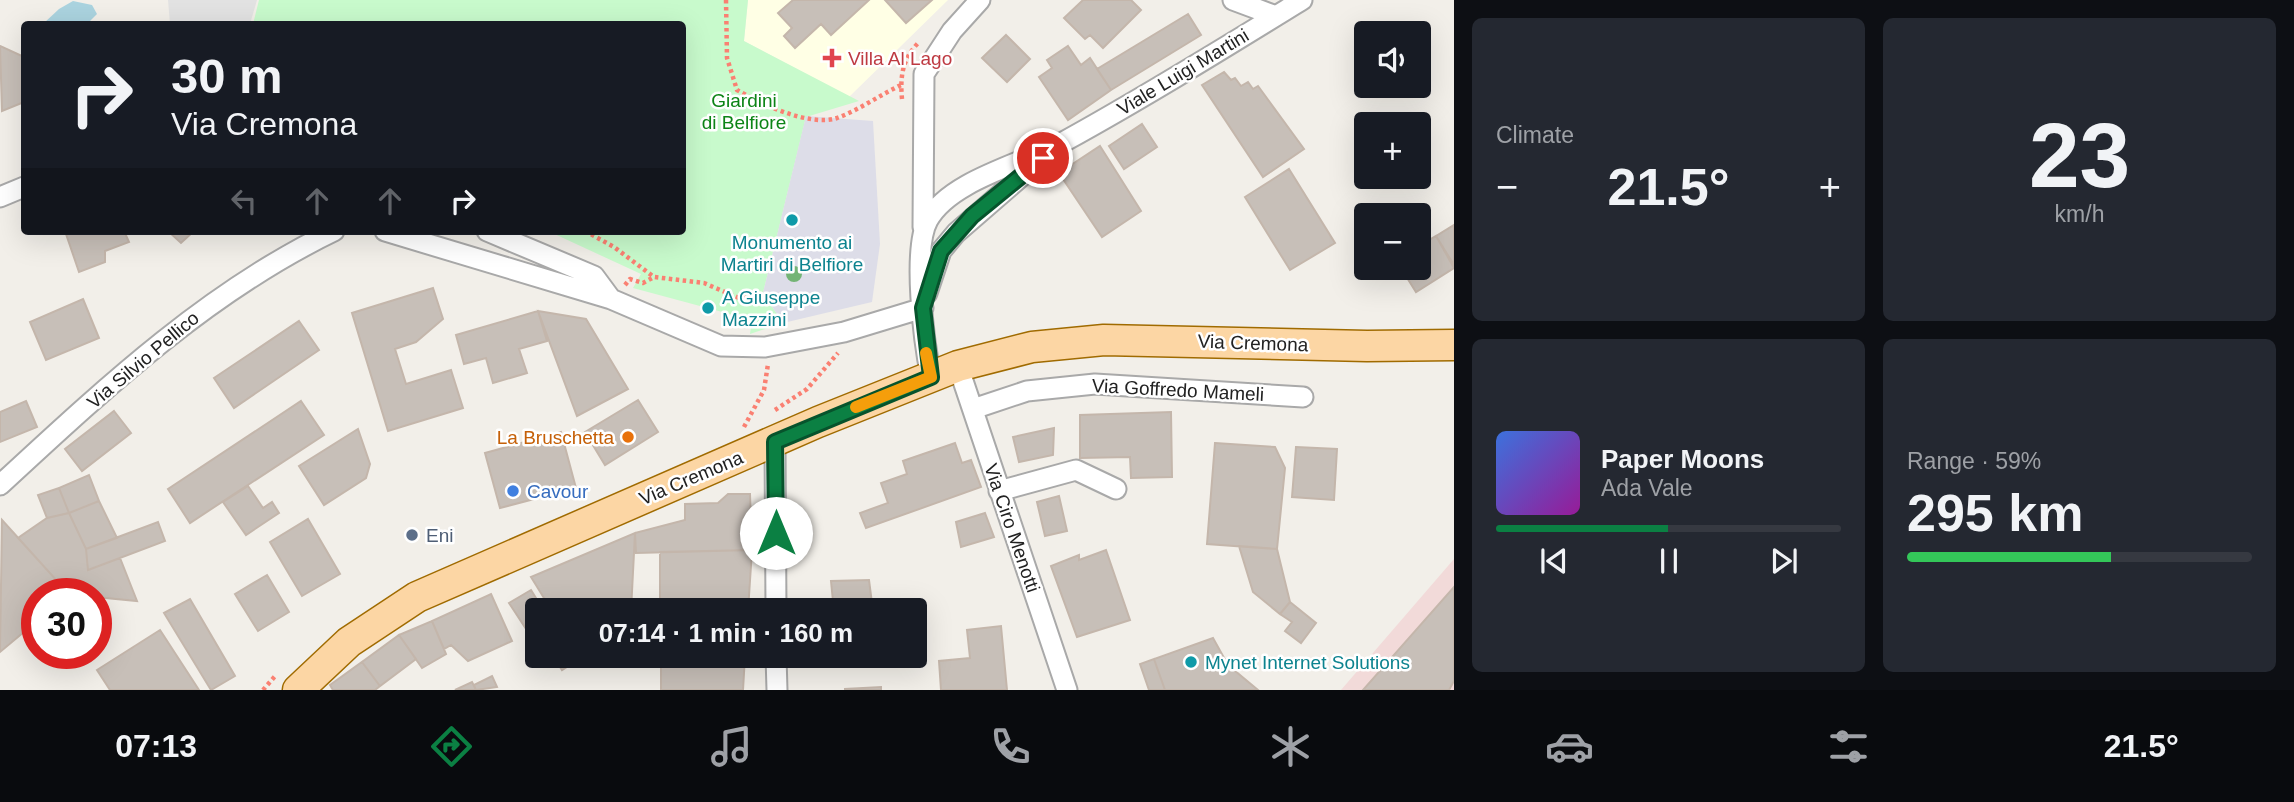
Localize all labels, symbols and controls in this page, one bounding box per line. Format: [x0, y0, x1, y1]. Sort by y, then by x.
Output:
map controls [1354, 21, 1431, 280]
button: sound [1354, 21, 1431, 98]
street label: Viale Luigi Martini [1113, 24, 1253, 120]
marker: Villa Al Lago [822, 48, 842, 68]
place label: Villa Al Lago [848, 48, 952, 69]
icon: right [56, 49, 147, 140]
text: 30 m [171, 49, 283, 103]
park label: Giardini di Belfiore [702, 90, 786, 133]
text: 23 [2029, 105, 2130, 206]
text: Via Cremona [171, 106, 357, 142]
button: + [1354, 112, 1431, 189]
text: Climate [1496, 122, 1574, 148]
pin [1013, 128, 1073, 188]
icon: arrive [1024, 139, 1062, 177]
text: 21.5° [1607, 158, 1730, 216]
text: − [1496, 166, 1518, 208]
text: + [1819, 166, 1841, 208]
icon: left [225, 182, 263, 220]
icon: ahead [298, 182, 336, 220]
icon: ahead [371, 182, 409, 220]
icon: right [444, 182, 482, 220]
text: km/h [2055, 201, 2104, 227]
button: − [1354, 203, 1431, 280]
marker: Monumento ai Martiri di Belfiore [784, 212, 800, 228]
place label: Monumento ai Martiri di Belfiore [721, 232, 863, 275]
place label: A Giuseppe Mazzini [722, 287, 820, 330]
marker: A Giuseppe Mazzini [700, 300, 716, 316]
street label: Via Silvio Pellico [83, 307, 203, 413]
street label: Via Cremona [1197, 331, 1309, 355]
street label: Via Goffredo Mameli [1091, 375, 1265, 405]
place label: La Bruschetta [497, 427, 614, 448]
marker: La Bruschetta [620, 429, 636, 445]
text: Paper Moons [1601, 444, 1764, 474]
street label: Via Cremona [636, 447, 746, 509]
text: Range · 59% [1907, 448, 2041, 474]
street label: Via Ciro Menotti [980, 461, 1044, 595]
text: Ada Vale [1601, 475, 1693, 501]
place label: Cavour [527, 481, 589, 502]
marker: Cavour [505, 483, 521, 499]
text: 295 km [1907, 484, 2083, 542]
position arrow [739, 496, 813, 570]
place label: Eni [426, 525, 453, 546]
marker: Eni [404, 527, 420, 543]
icon: previous [1535, 542, 1573, 580]
icon: pause [1650, 542, 1688, 580]
icon: next [1765, 542, 1803, 580]
speed limit sign: 30 [21, 578, 112, 669]
text: 07:14 · 1 min · 160 m [599, 618, 853, 648]
place label: Mynet Internet Solutions [1205, 652, 1410, 673]
marker: Mynet Internet Solutions [1183, 654, 1199, 670]
icon: directions [427, 722, 476, 771]
icon: music [707, 722, 756, 771]
icon: phone [986, 722, 1035, 771]
icon: climate [1266, 722, 1315, 771]
icon: car [1545, 722, 1594, 771]
icon: filters [1824, 722, 1873, 771]
text: 07:13 [115, 728, 197, 764]
text: 21.5° [2104, 728, 2179, 764]

